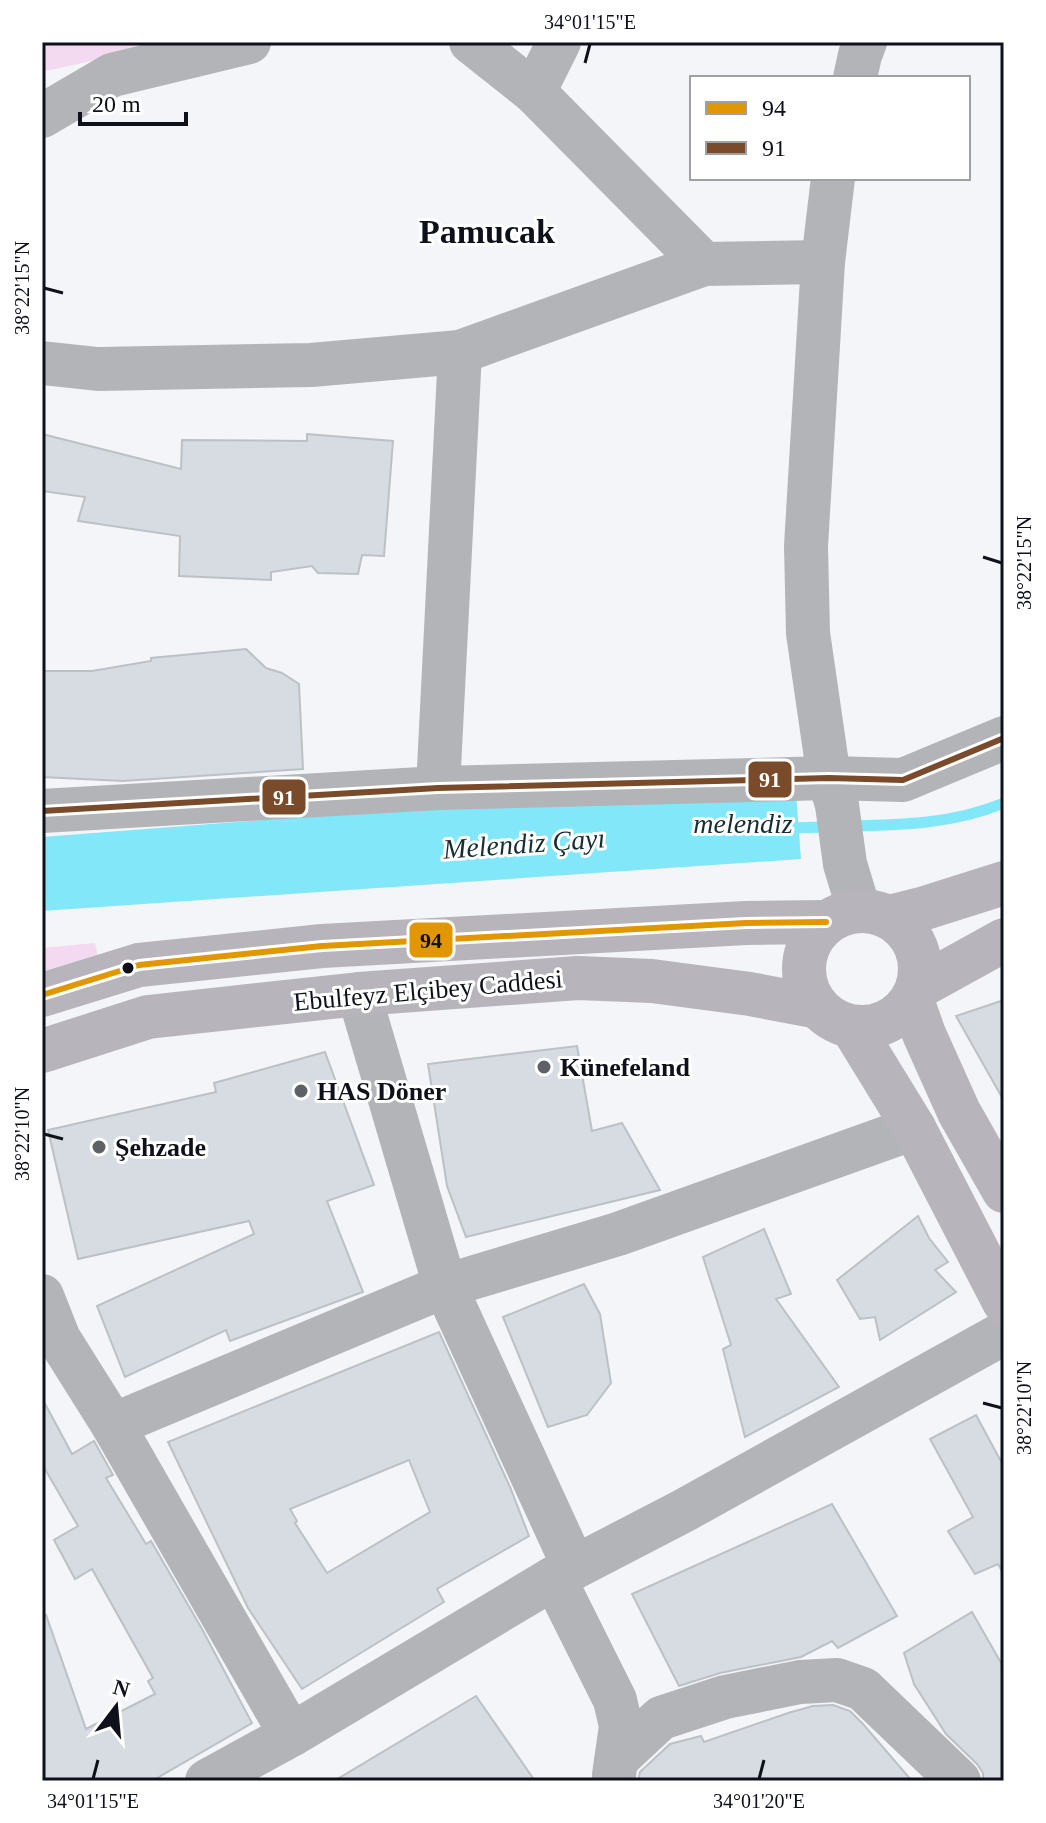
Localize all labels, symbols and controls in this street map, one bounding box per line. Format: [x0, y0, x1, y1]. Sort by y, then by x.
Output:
text: 34°01'15"E [544, 11, 636, 33]
scale bar [80, 76, 186, 126]
legend [690, 76, 970, 180]
text: 20 m [92, 91, 141, 117]
text: 94 [762, 95, 786, 121]
text: 91 [762, 135, 786, 161]
district label: Pamucak [419, 213, 555, 250]
text: 38°22'15"N [11, 241, 33, 335]
text: 38°22'15"N [1013, 516, 1035, 610]
line badge: 91 [747, 760, 793, 799]
text: 91 [759, 767, 781, 792]
line badge: 91 [261, 778, 307, 816]
text: 91 [273, 785, 295, 810]
water label: melendiz [693, 808, 793, 839]
water label: Melendiz Çayı [441, 822, 606, 865]
line badge: 94 [408, 921, 454, 959]
text: 94 [420, 928, 442, 953]
unlabelled marker [120, 960, 136, 976]
street label: Ebulfeyz Elçibey Caddesi [292, 964, 564, 1017]
place label: Künefeland [560, 1053, 691, 1082]
marker: Künefeland [535, 1058, 553, 1076]
place label: HAS Döner [317, 1077, 446, 1106]
marker: HAS Döner [292, 1082, 310, 1100]
text: 38°22'10"N [11, 1087, 33, 1181]
place label: Şehzade [115, 1133, 206, 1162]
marker: Şehzade [90, 1138, 108, 1156]
text: 38°22'10"N [1013, 1361, 1035, 1455]
north arrow [76, 1667, 156, 1747]
text: N [110, 1674, 133, 1702]
text: 34°01'15"E [47, 1790, 139, 1812]
text: 34°01'20"E [713, 1790, 805, 1812]

